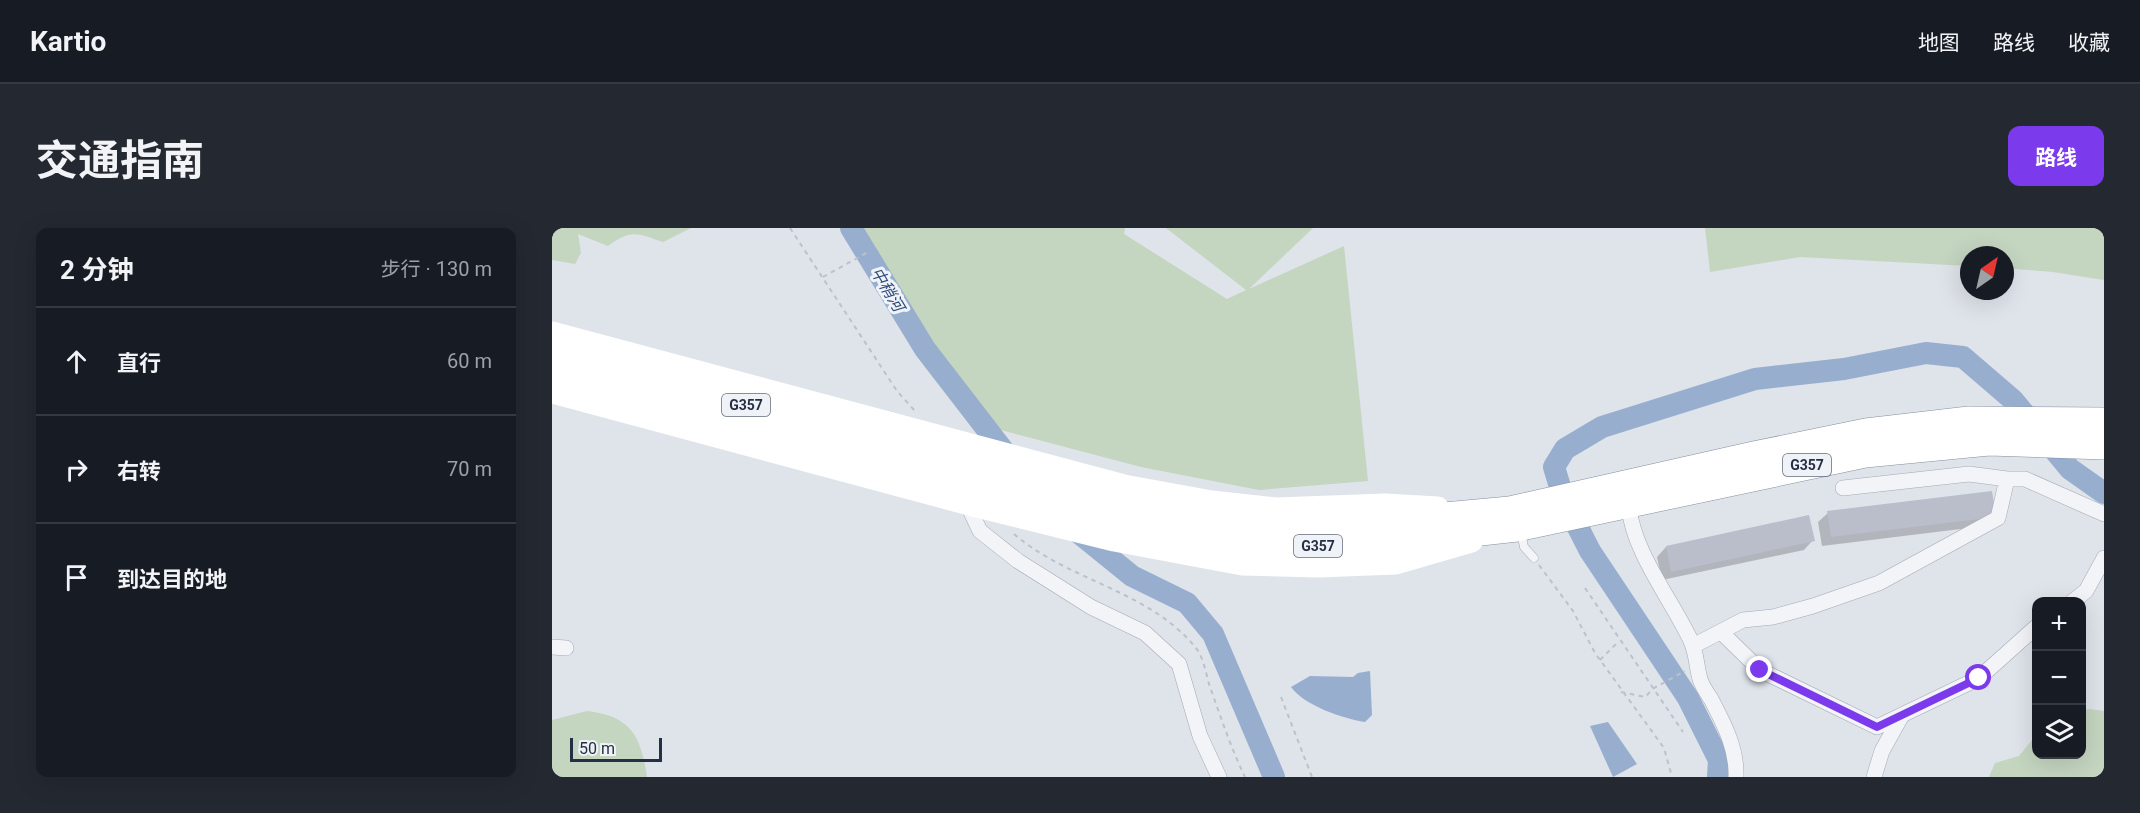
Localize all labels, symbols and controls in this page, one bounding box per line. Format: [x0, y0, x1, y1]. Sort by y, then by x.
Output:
text: Kartio [30, 25, 106, 58]
text: 地图 [1918, 31, 1960, 55]
text: 路线 [1993, 31, 2035, 55]
text: 收藏 [2068, 31, 2110, 55]
button: 路线 [2008, 126, 2104, 186]
text: 交通指南 [36, 136, 204, 185]
north arrow [1960, 246, 2014, 300]
text: 2 分钟 [60, 255, 133, 285]
text: 步行 · 130 m [381, 257, 492, 281]
water label: 中稍河 [867, 264, 910, 317]
icon: ahead [60, 345, 93, 378]
text: 60 m [447, 349, 492, 373]
text: 直行 [117, 351, 161, 376]
road number: G357 [722, 394, 770, 416]
icon: right [60, 453, 93, 486]
road number: G357 [1783, 454, 1831, 476]
text: 70 m [447, 457, 492, 481]
text: 右转 [117, 459, 161, 484]
road number: G357 [1294, 535, 1342, 557]
icon: arrive [60, 561, 93, 594]
text: 到达目的地 [117, 567, 227, 592]
map controls [2032, 597, 2086, 759]
button: + [2032, 597, 2086, 651]
button: − [2032, 651, 2086, 705]
route end [1746, 656, 1772, 682]
route start [1965, 664, 1991, 690]
button: layers [2032, 705, 2086, 759]
scale bar [570, 735, 662, 762]
text: 50 m [579, 739, 615, 758]

